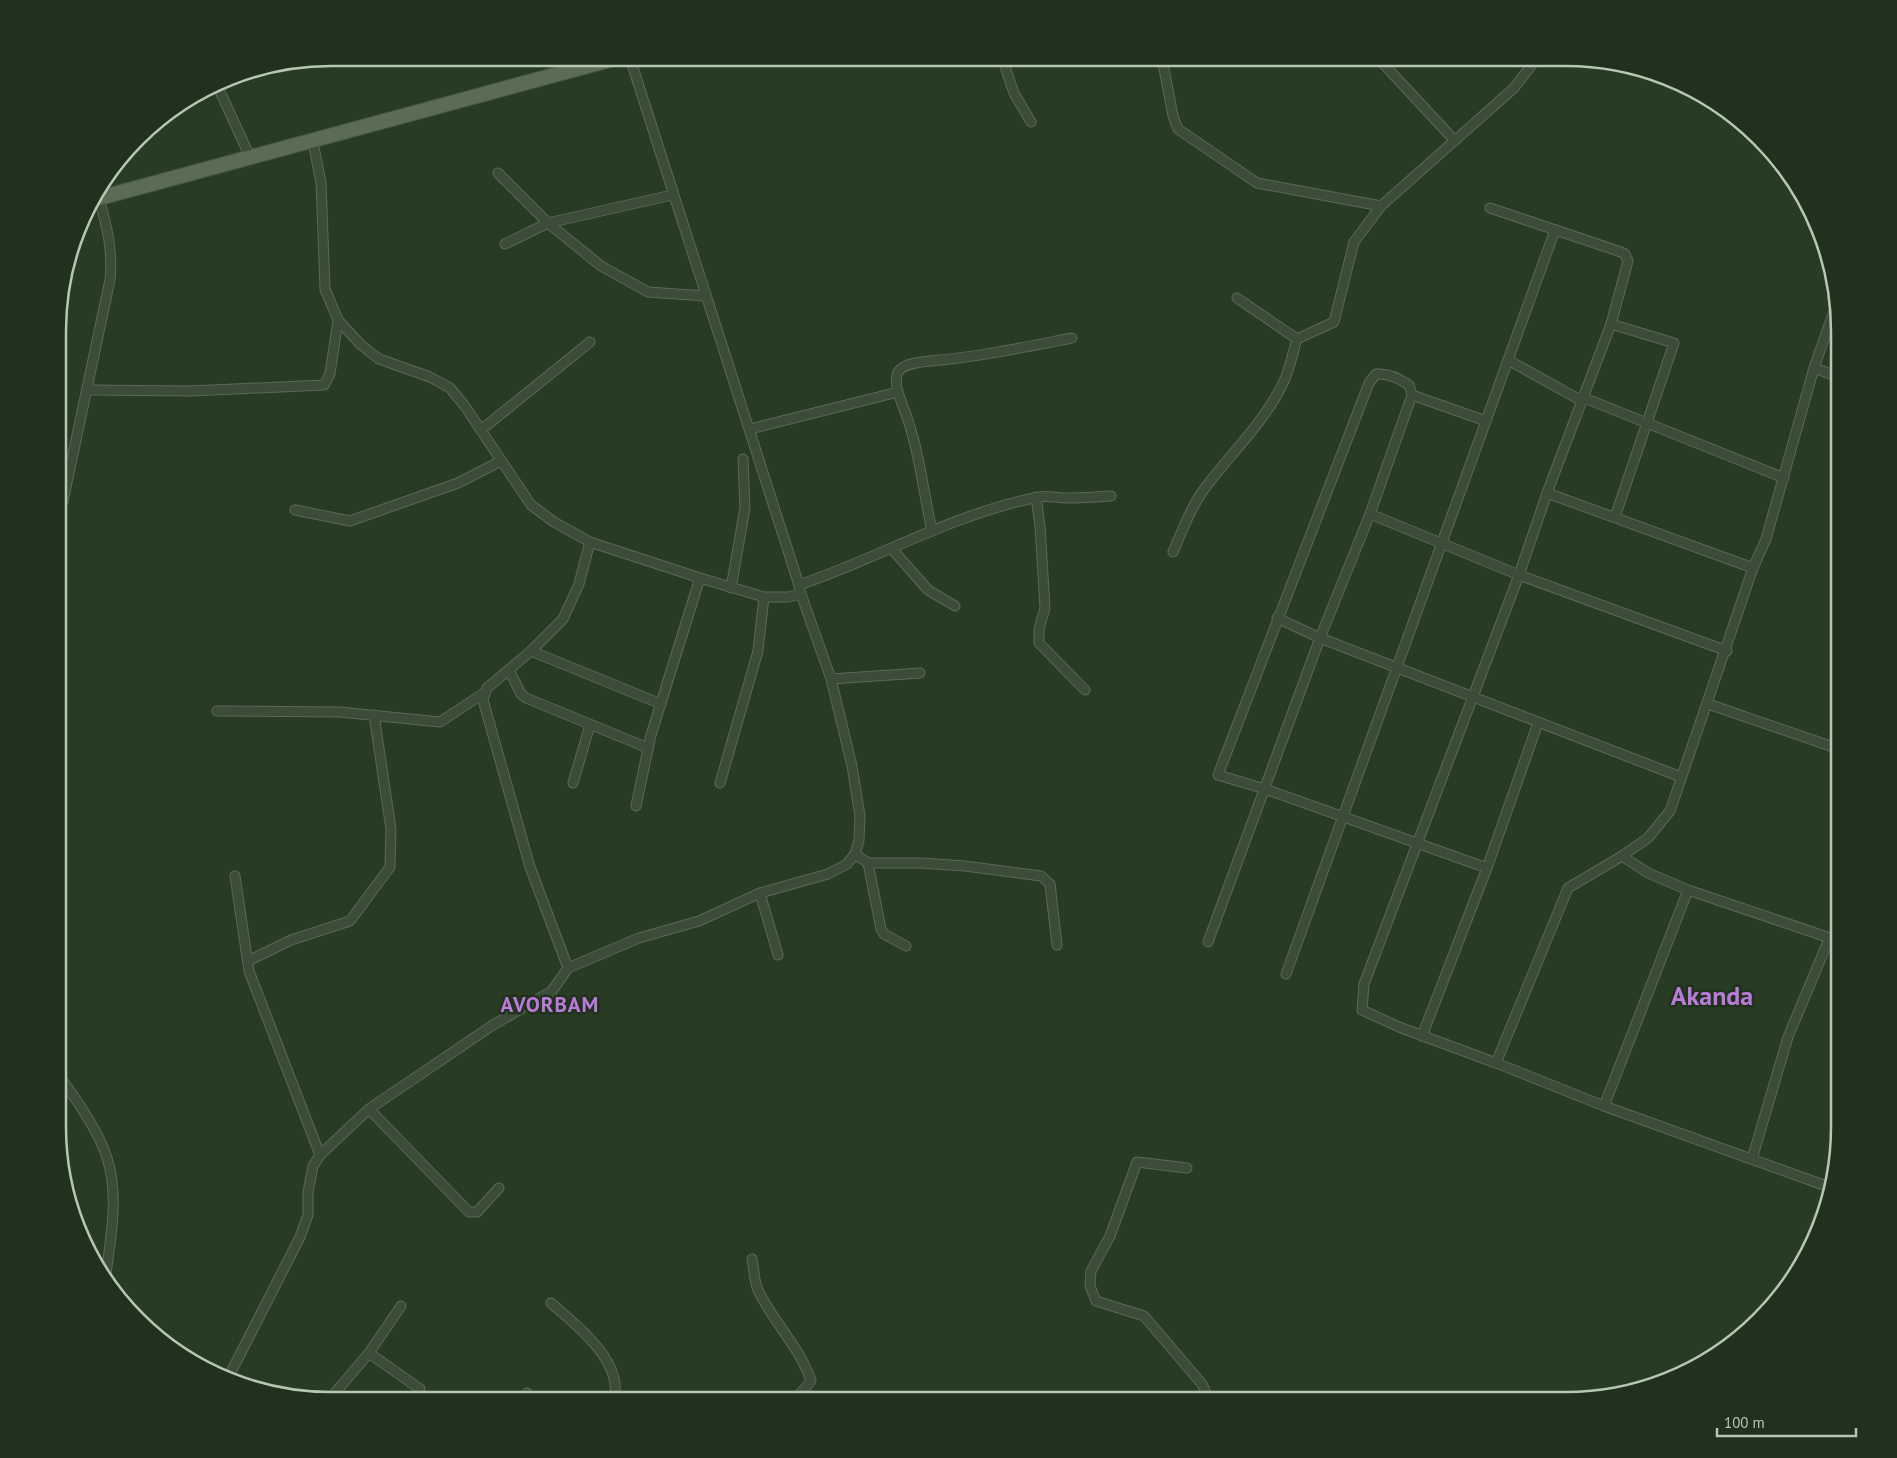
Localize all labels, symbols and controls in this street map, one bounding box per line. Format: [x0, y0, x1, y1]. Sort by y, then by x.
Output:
district label: Akanda [1671, 979, 1753, 1012]
district label: AVORBAM [501, 991, 599, 1018]
scale bar [1717, 1406, 1856, 1438]
text: 100 m [1724, 1413, 1765, 1432]

